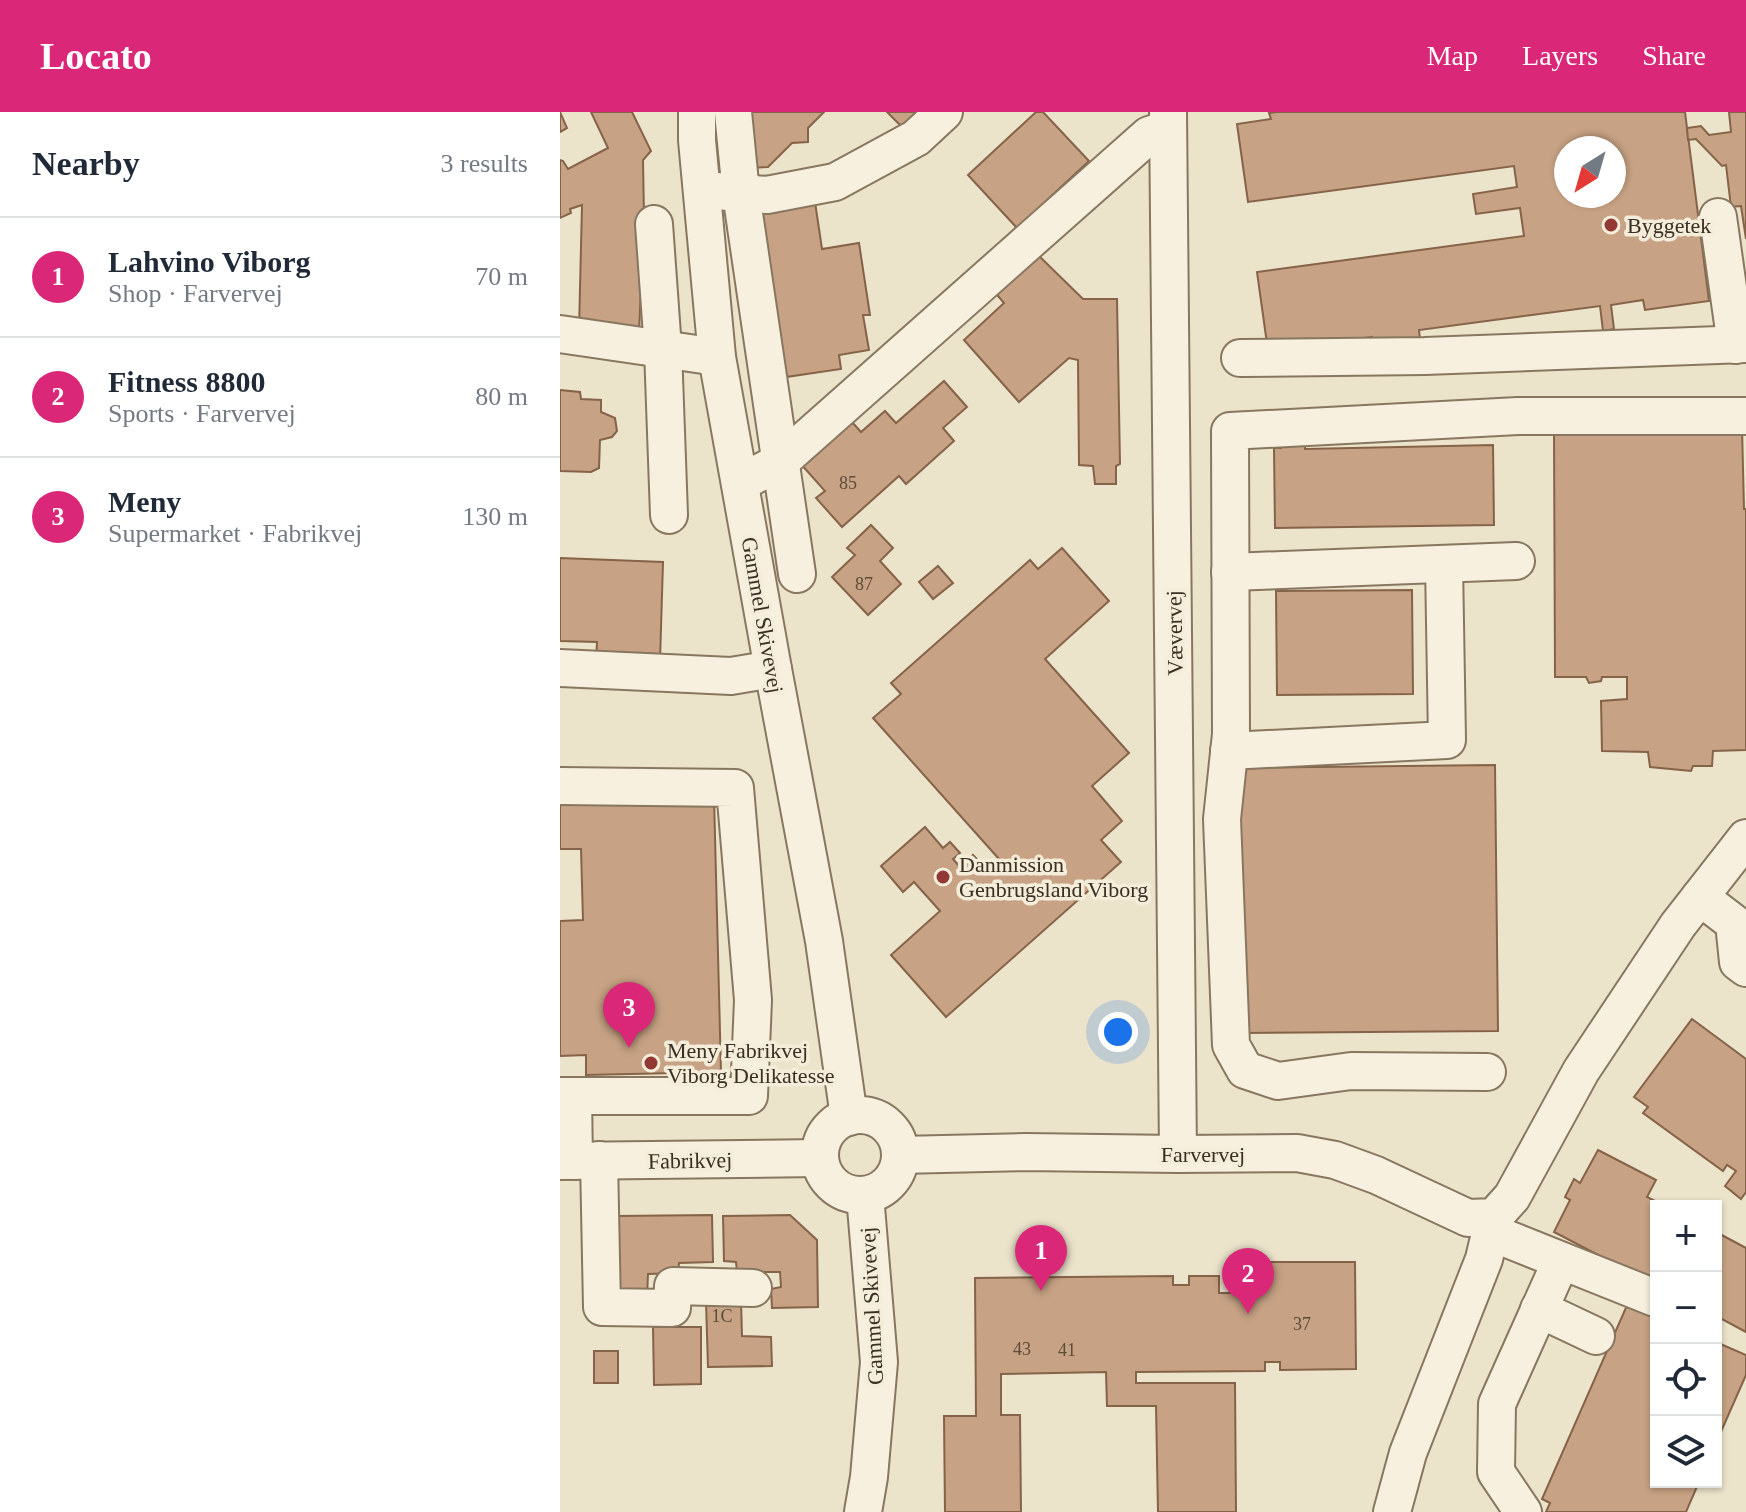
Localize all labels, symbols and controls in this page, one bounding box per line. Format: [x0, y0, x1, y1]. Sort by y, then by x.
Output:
text: Locato [40, 35, 152, 77]
text: Map [1427, 40, 1478, 71]
text: Layers [1522, 40, 1598, 71]
text: Share [1642, 40, 1706, 71]
north arrow [1554, 136, 1626, 208]
text: Nearby [32, 145, 140, 182]
text: 3 results [441, 149, 528, 178]
place label: Byggetek [1627, 213, 1711, 238]
marker: Byggetek [1602, 216, 1620, 234]
text: Lahvino Viborg [108, 245, 311, 278]
text: 1 [52, 262, 65, 291]
text: 70 m [475, 262, 528, 291]
text: Shop · Farvervej [108, 279, 283, 308]
text: Fitness 8800 [108, 365, 266, 398]
text: 2 [52, 382, 65, 411]
text: 80 m [475, 382, 528, 411]
text: Sports · Farvervej [108, 399, 296, 428]
house number: 85 [839, 473, 857, 493]
text: Meny [108, 485, 181, 518]
text: 3 [52, 502, 65, 531]
text: 130 m [462, 502, 528, 531]
text: Supermarket · Fabrikvej [108, 519, 362, 548]
street label: Gammel Skivevej [736, 535, 789, 695]
house number: 87 [855, 574, 873, 594]
street label: Vævervej [1161, 590, 1188, 676]
place label: Danmission Genbrugsland Viborg [959, 852, 1148, 902]
marker: Danmission Genbrugsland Viborg [934, 868, 952, 886]
pin: 3 [603, 982, 655, 1048]
your location [1098, 1012, 1138, 1052]
place label: Meny Fabrikvej Viborg Delikatesse [667, 1038, 835, 1088]
marker: Meny Fabrikvej Viborg Delikatesse [642, 1054, 660, 1072]
street label: Farvervej [1161, 1142, 1245, 1167]
street label: Fabrikvej [648, 1147, 732, 1174]
map controls [1650, 1200, 1722, 1488]
button: + [1650, 1200, 1722, 1272]
pin: 1 [1015, 1225, 1067, 1291]
street label: Gammel Skivevej [855, 1226, 888, 1386]
pin: 2 [1222, 1248, 1274, 1314]
button: − [1650, 1272, 1722, 1344]
house number: 1C [711, 1306, 733, 1326]
house number: 37 [1293, 1314, 1311, 1334]
house number: 43 [1013, 1339, 1031, 1359]
house number: 41 [1058, 1340, 1076, 1360]
button: locate [1650, 1344, 1722, 1416]
button: layers [1650, 1416, 1722, 1488]

